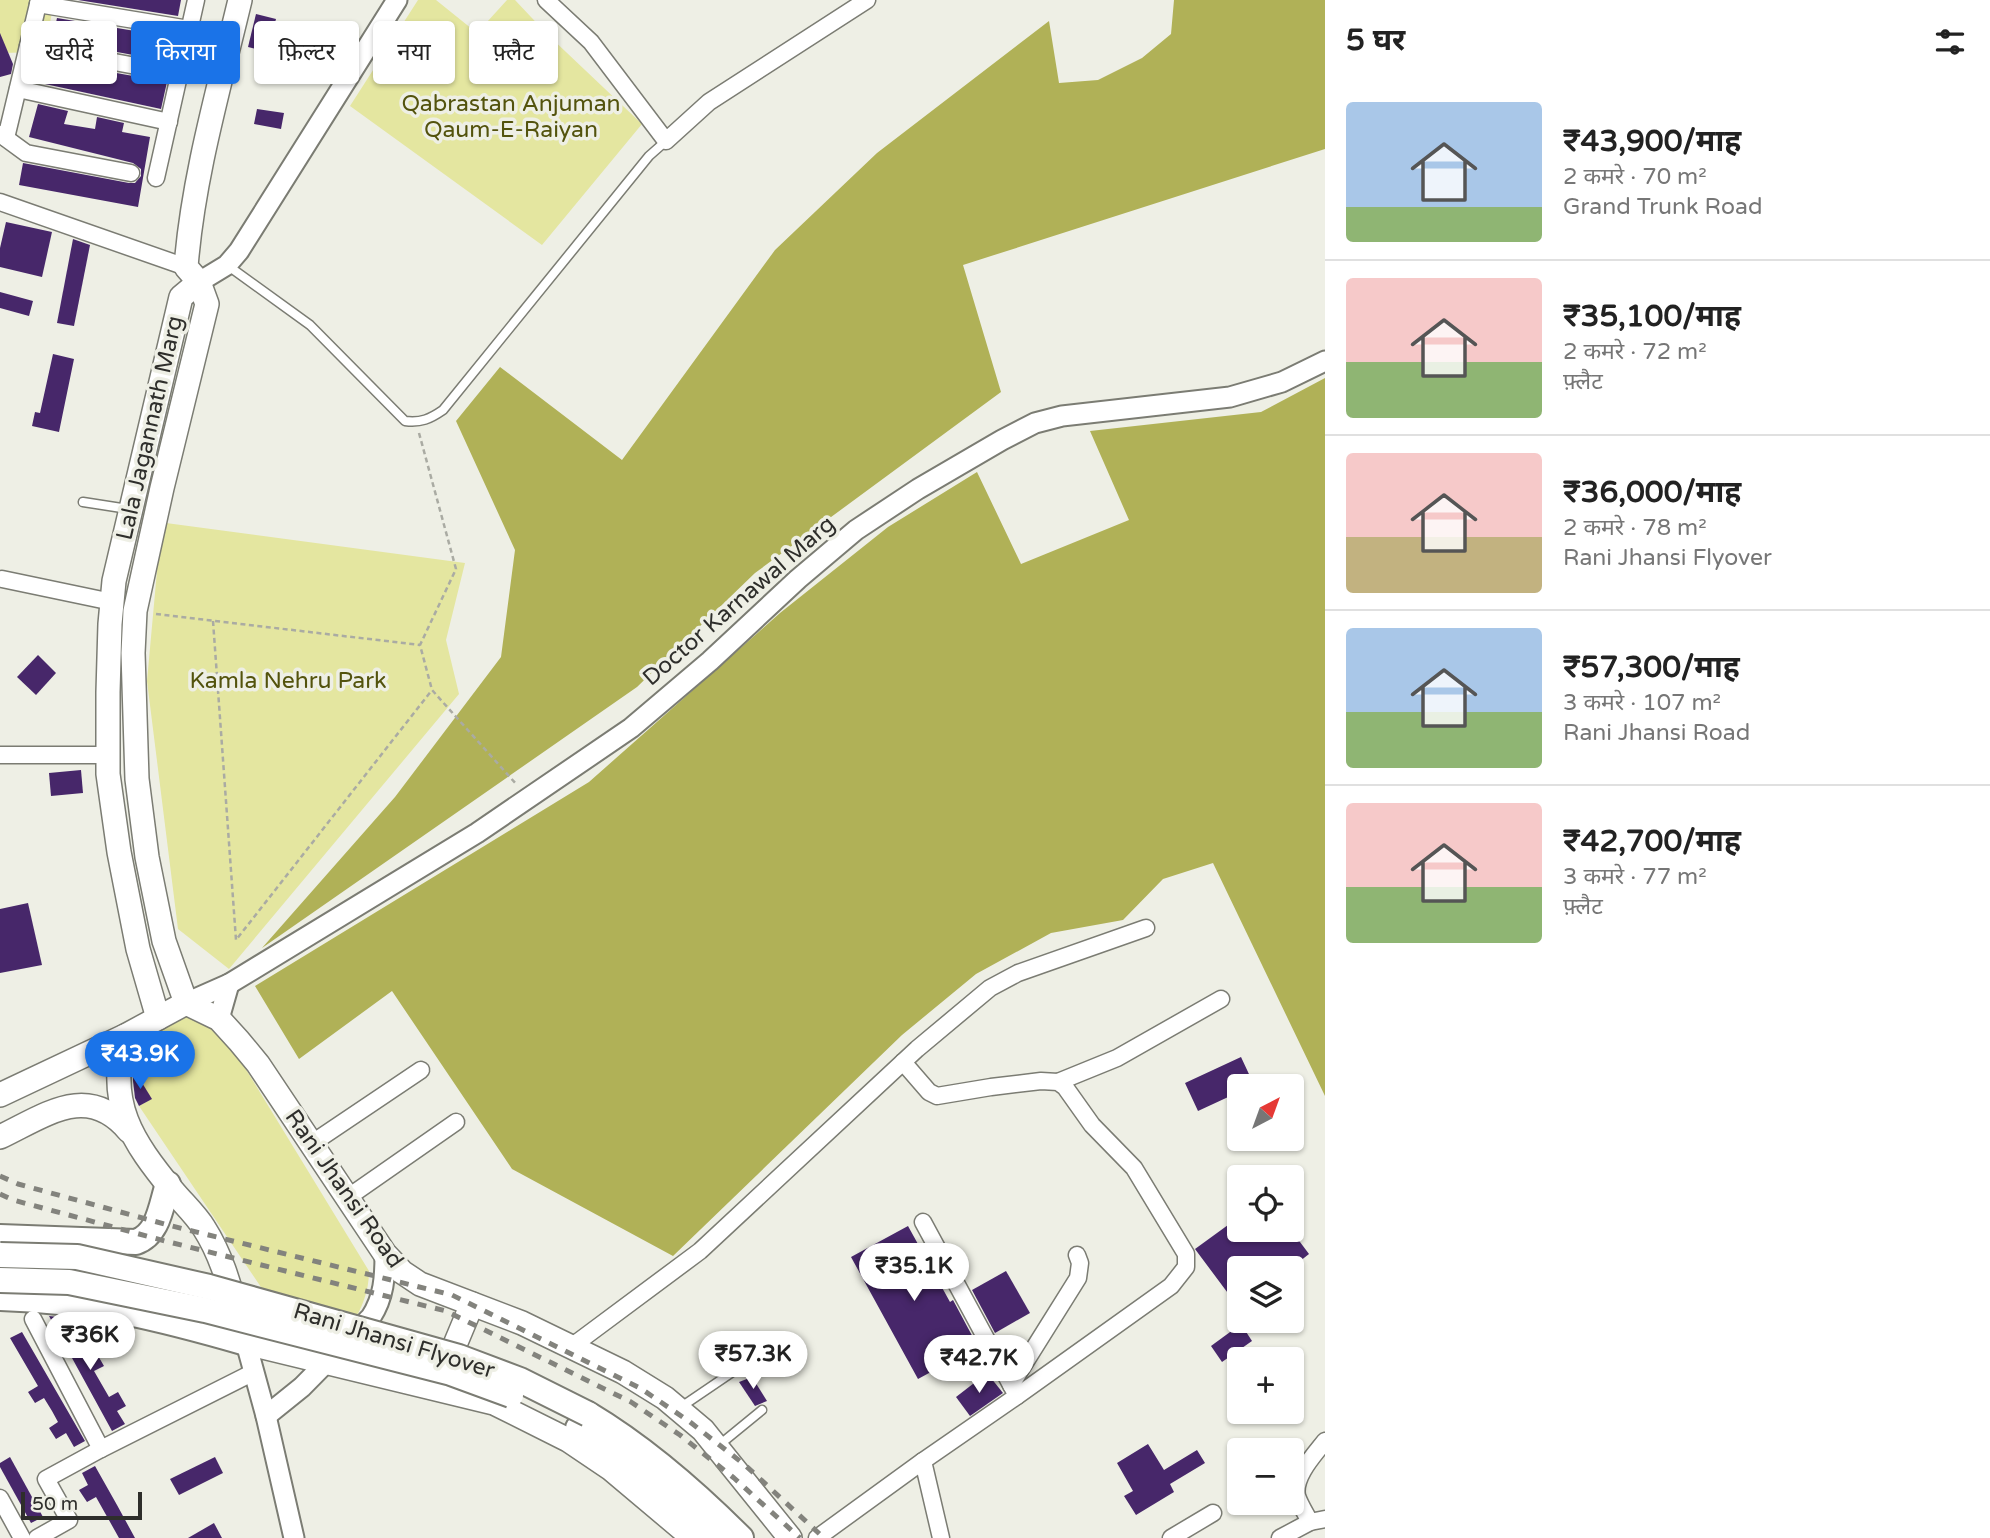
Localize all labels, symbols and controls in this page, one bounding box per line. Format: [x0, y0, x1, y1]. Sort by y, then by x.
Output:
chip: खरीदें [21, 21, 117, 84]
chip: किराया [131, 21, 240, 84]
chip: फ़िल्टर [254, 21, 359, 84]
chip: नया [373, 21, 455, 84]
chip: फ़्लैट [469, 21, 558, 84]
text: 5 घर [1346, 22, 1405, 59]
icon: filters [1931, 23, 1969, 61]
park label: Qabrastan Anjuman Qaum-E-Raiyan [401, 90, 621, 144]
text: ₹43,900/माह [1563, 123, 1741, 160]
icon: home [1402, 130, 1486, 214]
text: 2 कमरे · 70 m² [1563, 163, 1707, 191]
text: Grand Trunk Road [1563, 193, 1762, 221]
text: ₹35,100/माह [1563, 298, 1741, 335]
icon: home [1402, 306, 1486, 390]
street label: Lala Jagannath Marg [111, 313, 189, 543]
text: 2 कमरे · 72 m² [1563, 338, 1707, 366]
text: फ़्लैट [1563, 368, 1603, 396]
text: ₹36,000/माह [1563, 474, 1741, 511]
icon: home [1402, 481, 1486, 565]
street label: Doctor Karnawal Marg [637, 510, 841, 692]
text: 2 कमरे · 78 m² [1563, 514, 1707, 542]
text: Rani Jhansi Flyover [1563, 544, 1772, 572]
text: ₹57,300/माह [1563, 649, 1740, 686]
icon: home [1402, 656, 1486, 740]
park label: Kamla Nehru Park [189, 667, 387, 695]
text: 3 कमरे · 107 m² [1563, 689, 1721, 717]
text: Rani Jhansi Road [1563, 719, 1750, 747]
text: ₹42,700/माह [1563, 823, 1741, 860]
icon: home [1402, 831, 1486, 915]
text: 3 कमरे · 77 m² [1563, 863, 1707, 891]
text: फ़्लैट [1563, 893, 1603, 921]
pin: ₹43.9K [83, 1032, 197, 1091]
text: ₹43.9K [101, 1040, 179, 1068]
north arrow [1227, 1074, 1304, 1152]
map controls [1227, 1074, 1304, 1515]
street label: Rani Jhansi Road [279, 1104, 409, 1274]
button: locate [1227, 1165, 1304, 1242]
pin: ₹35.1K [857, 1244, 971, 1303]
text: ₹35.1K [875, 1252, 953, 1280]
button: layers [1227, 1256, 1304, 1333]
street label: Rani Jhansi Flyover [290, 1297, 498, 1385]
pin: ₹36K [49, 1312, 131, 1372]
text: ₹36K [61, 1321, 119, 1349]
pin: ₹57.3K [696, 1332, 810, 1391]
pin: ₹42.7K [922, 1336, 1036, 1395]
text: ₹57.3K [714, 1340, 792, 1368]
text: ₹42.7K [940, 1344, 1018, 1372]
button: + [1227, 1347, 1304, 1424]
button: − [1227, 1438, 1304, 1515]
scale bar [21, 1489, 142, 1521]
text: 50 m [32, 1493, 78, 1515]

